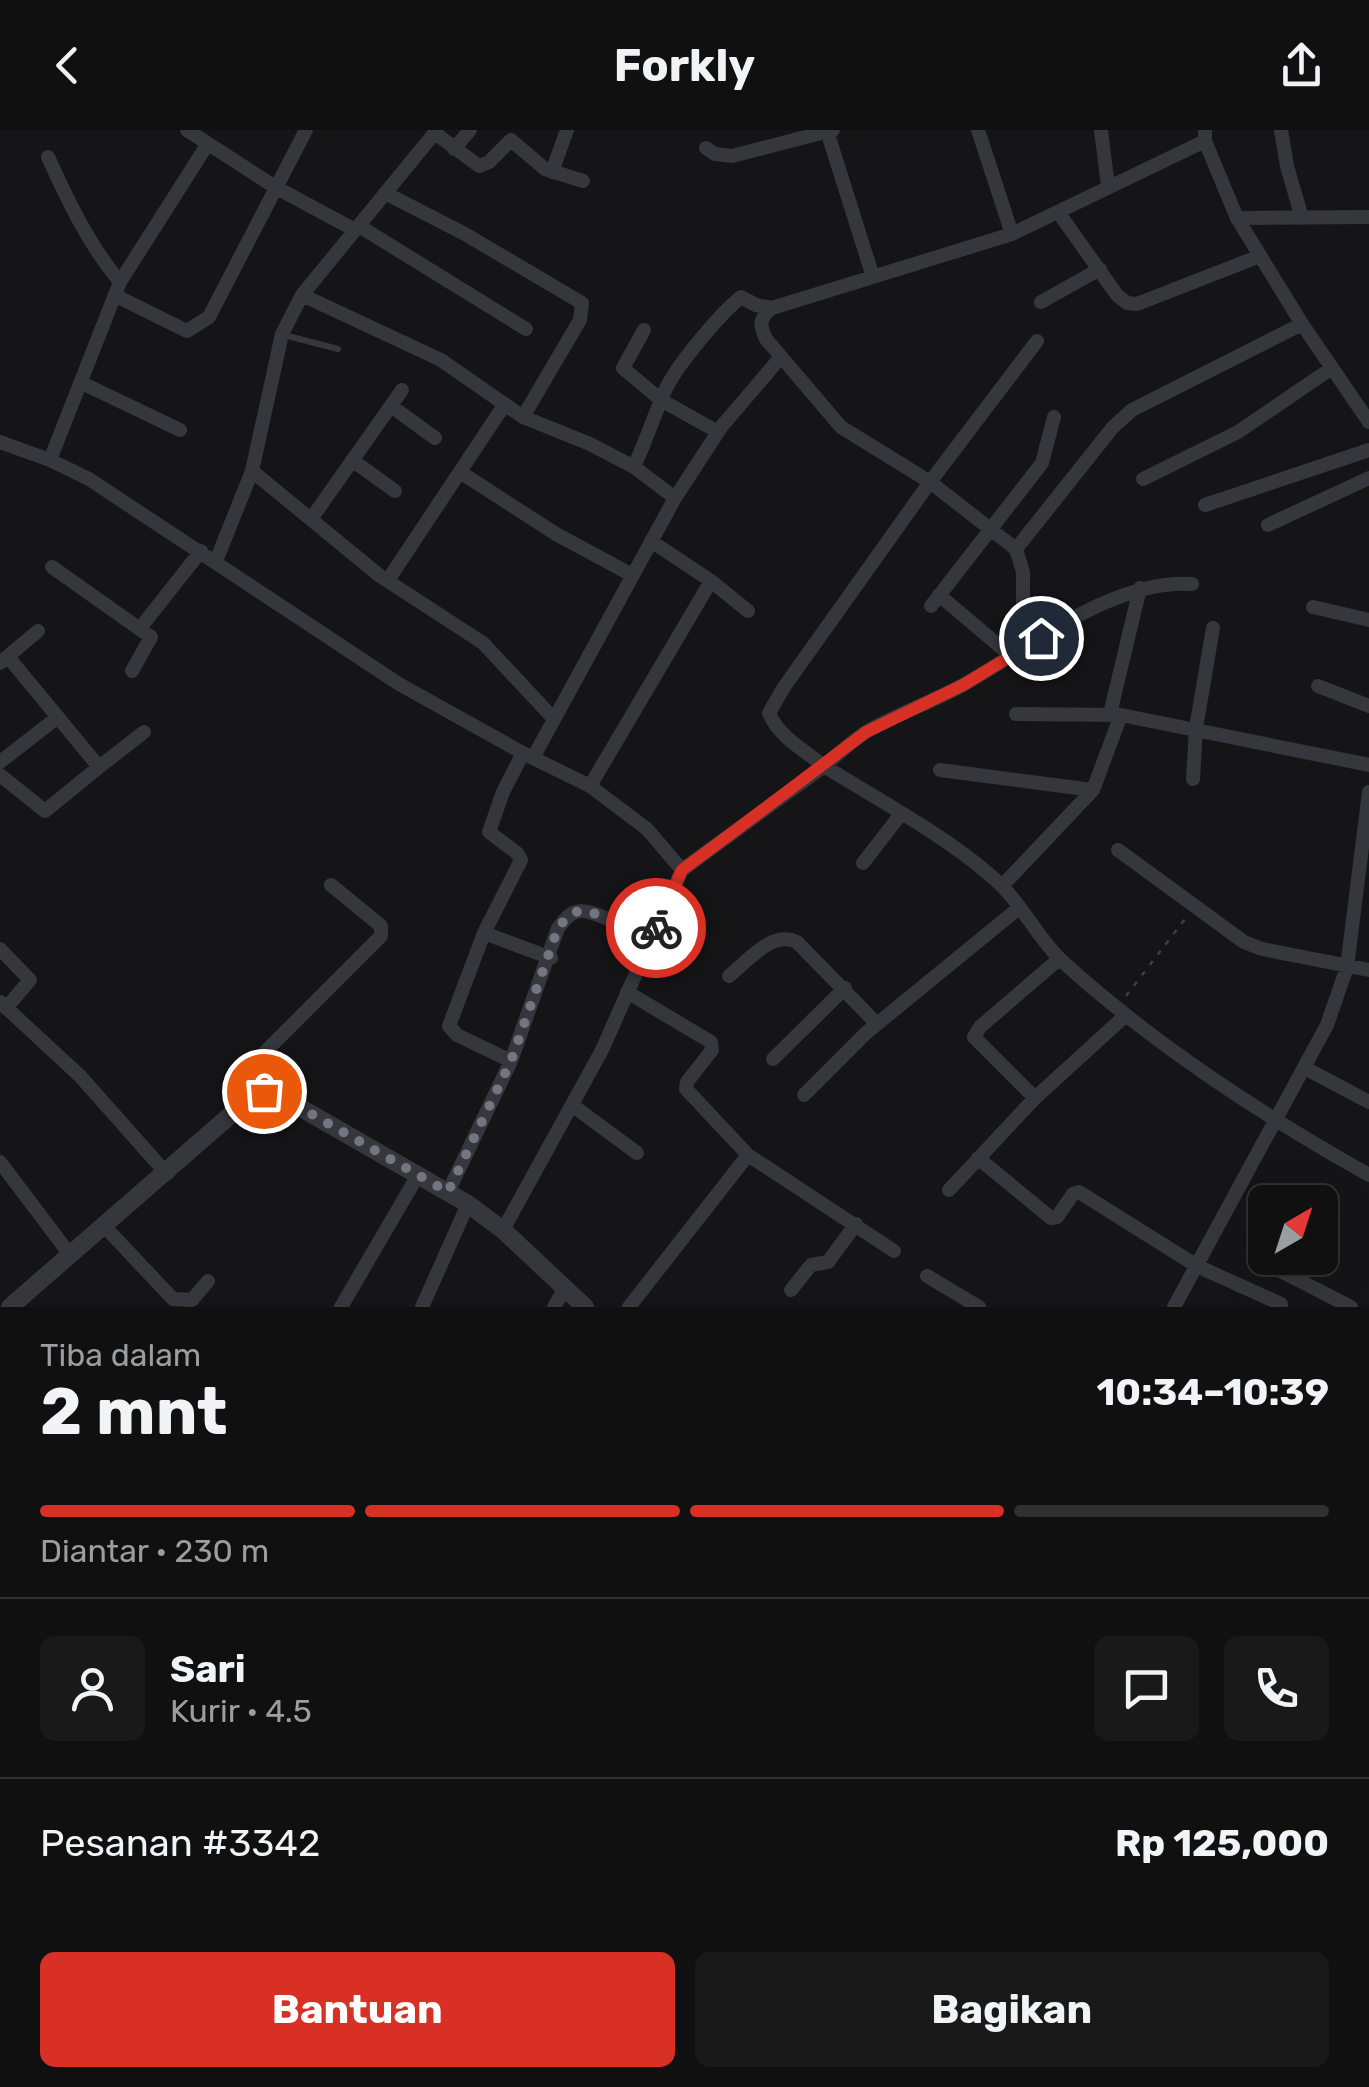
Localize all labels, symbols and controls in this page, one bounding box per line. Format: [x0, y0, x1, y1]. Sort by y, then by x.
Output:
icon: back [40, 38, 95, 93]
icon: share [1274, 38, 1329, 93]
text: Forkly [614, 39, 755, 92]
pin [999, 596, 1084, 681]
icon: home [1014, 611, 1069, 666]
courier [606, 878, 706, 978]
icon: bike [629, 901, 684, 956]
pin [222, 1049, 307, 1134]
icon: bag [237, 1064, 292, 1119]
north arrow [1248, 1185, 1338, 1275]
map controls [1248, 1185, 1338, 1275]
text: Tiba dalam [40, 1336, 201, 1374]
text: 10:34–10:39 [1096, 1369, 1329, 1415]
text: 2 mnt [40, 1373, 227, 1450]
text: Diantar · 230 m [40, 1532, 269, 1570]
button: person [40, 1636, 145, 1741]
button: chat [1094, 1636, 1199, 1741]
button: phone [1224, 1636, 1329, 1741]
text: Sari [170, 1646, 246, 1692]
text: Kurir · 4.5 [170, 1692, 312, 1730]
text: Pesanan #3342 [40, 1820, 320, 1866]
text: Rp 125,000 [1115, 1820, 1329, 1866]
button: Bantuan [40, 1952, 675, 2067]
button: Bagikan [695, 1952, 1329, 2067]

